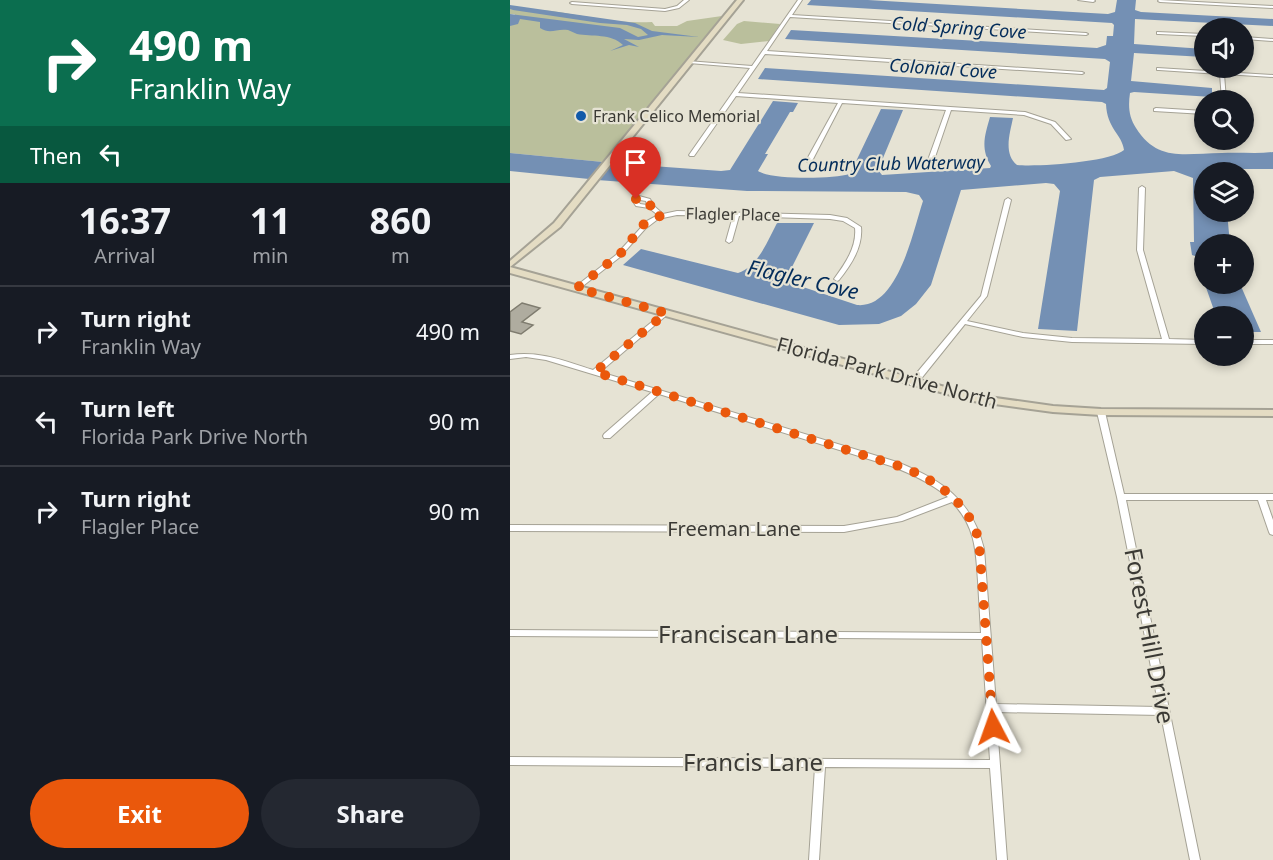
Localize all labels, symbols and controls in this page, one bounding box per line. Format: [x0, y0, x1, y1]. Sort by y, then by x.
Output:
water label: Cold Spring Cove [891, 10, 1027, 44]
text: 490 m [129, 16, 253, 73]
map controls [1194, 18, 1254, 366]
button: sound [1194, 18, 1254, 78]
icon: right [30, 24, 108, 102]
water label: Colonial Cove [888, 52, 998, 84]
text: Franklin Way [129, 70, 291, 107]
button: search [1194, 90, 1254, 150]
place label: Frank Celico Memorial [593, 105, 760, 127]
marker: Frank Celico Memorial [574, 109, 588, 123]
pin [610, 137, 661, 199]
icon: left [94, 138, 127, 171]
text: Then [30, 140, 82, 170]
icon: arrive [619, 146, 652, 179]
water label: Country Club Waterway [797, 149, 987, 177]
button: layers [1194, 162, 1254, 222]
text: 16:37 [79, 196, 171, 245]
text: 11 [250, 196, 291, 245]
text: 860 [370, 196, 431, 245]
street label: Flagler Place [685, 202, 781, 226]
button: + [1194, 234, 1254, 294]
text: Arrival [94, 242, 155, 269]
text: min [252, 242, 288, 269]
text: m [391, 242, 410, 269]
water label: Flagler Cove [745, 253, 862, 305]
text: Turn right [81, 303, 191, 333]
button: − [1194, 306, 1254, 366]
icon: right [30, 315, 63, 348]
text: 490 m [416, 316, 480, 346]
street label: Florida Park Drive North [774, 330, 1000, 415]
text: Franklin Way [81, 333, 201, 360]
text: Turn left [81, 393, 175, 423]
icon: left [30, 405, 63, 438]
text: 90 m [429, 406, 480, 436]
text: Florida Park Drive North [81, 423, 308, 450]
text: Turn right [81, 483, 191, 513]
icon: right [30, 495, 63, 528]
text: 90 m [429, 496, 480, 526]
text: Flagler Place [81, 513, 199, 540]
street label: Freeman Lane [667, 515, 801, 542]
street label: Forest Hill Drive [1117, 545, 1184, 726]
street label: Franciscan Lane [658, 617, 838, 650]
position arrow [961, 695, 1025, 759]
street label: Francis Lane [683, 745, 823, 778]
button: Exit [30, 779, 249, 848]
button: Share [261, 779, 480, 848]

